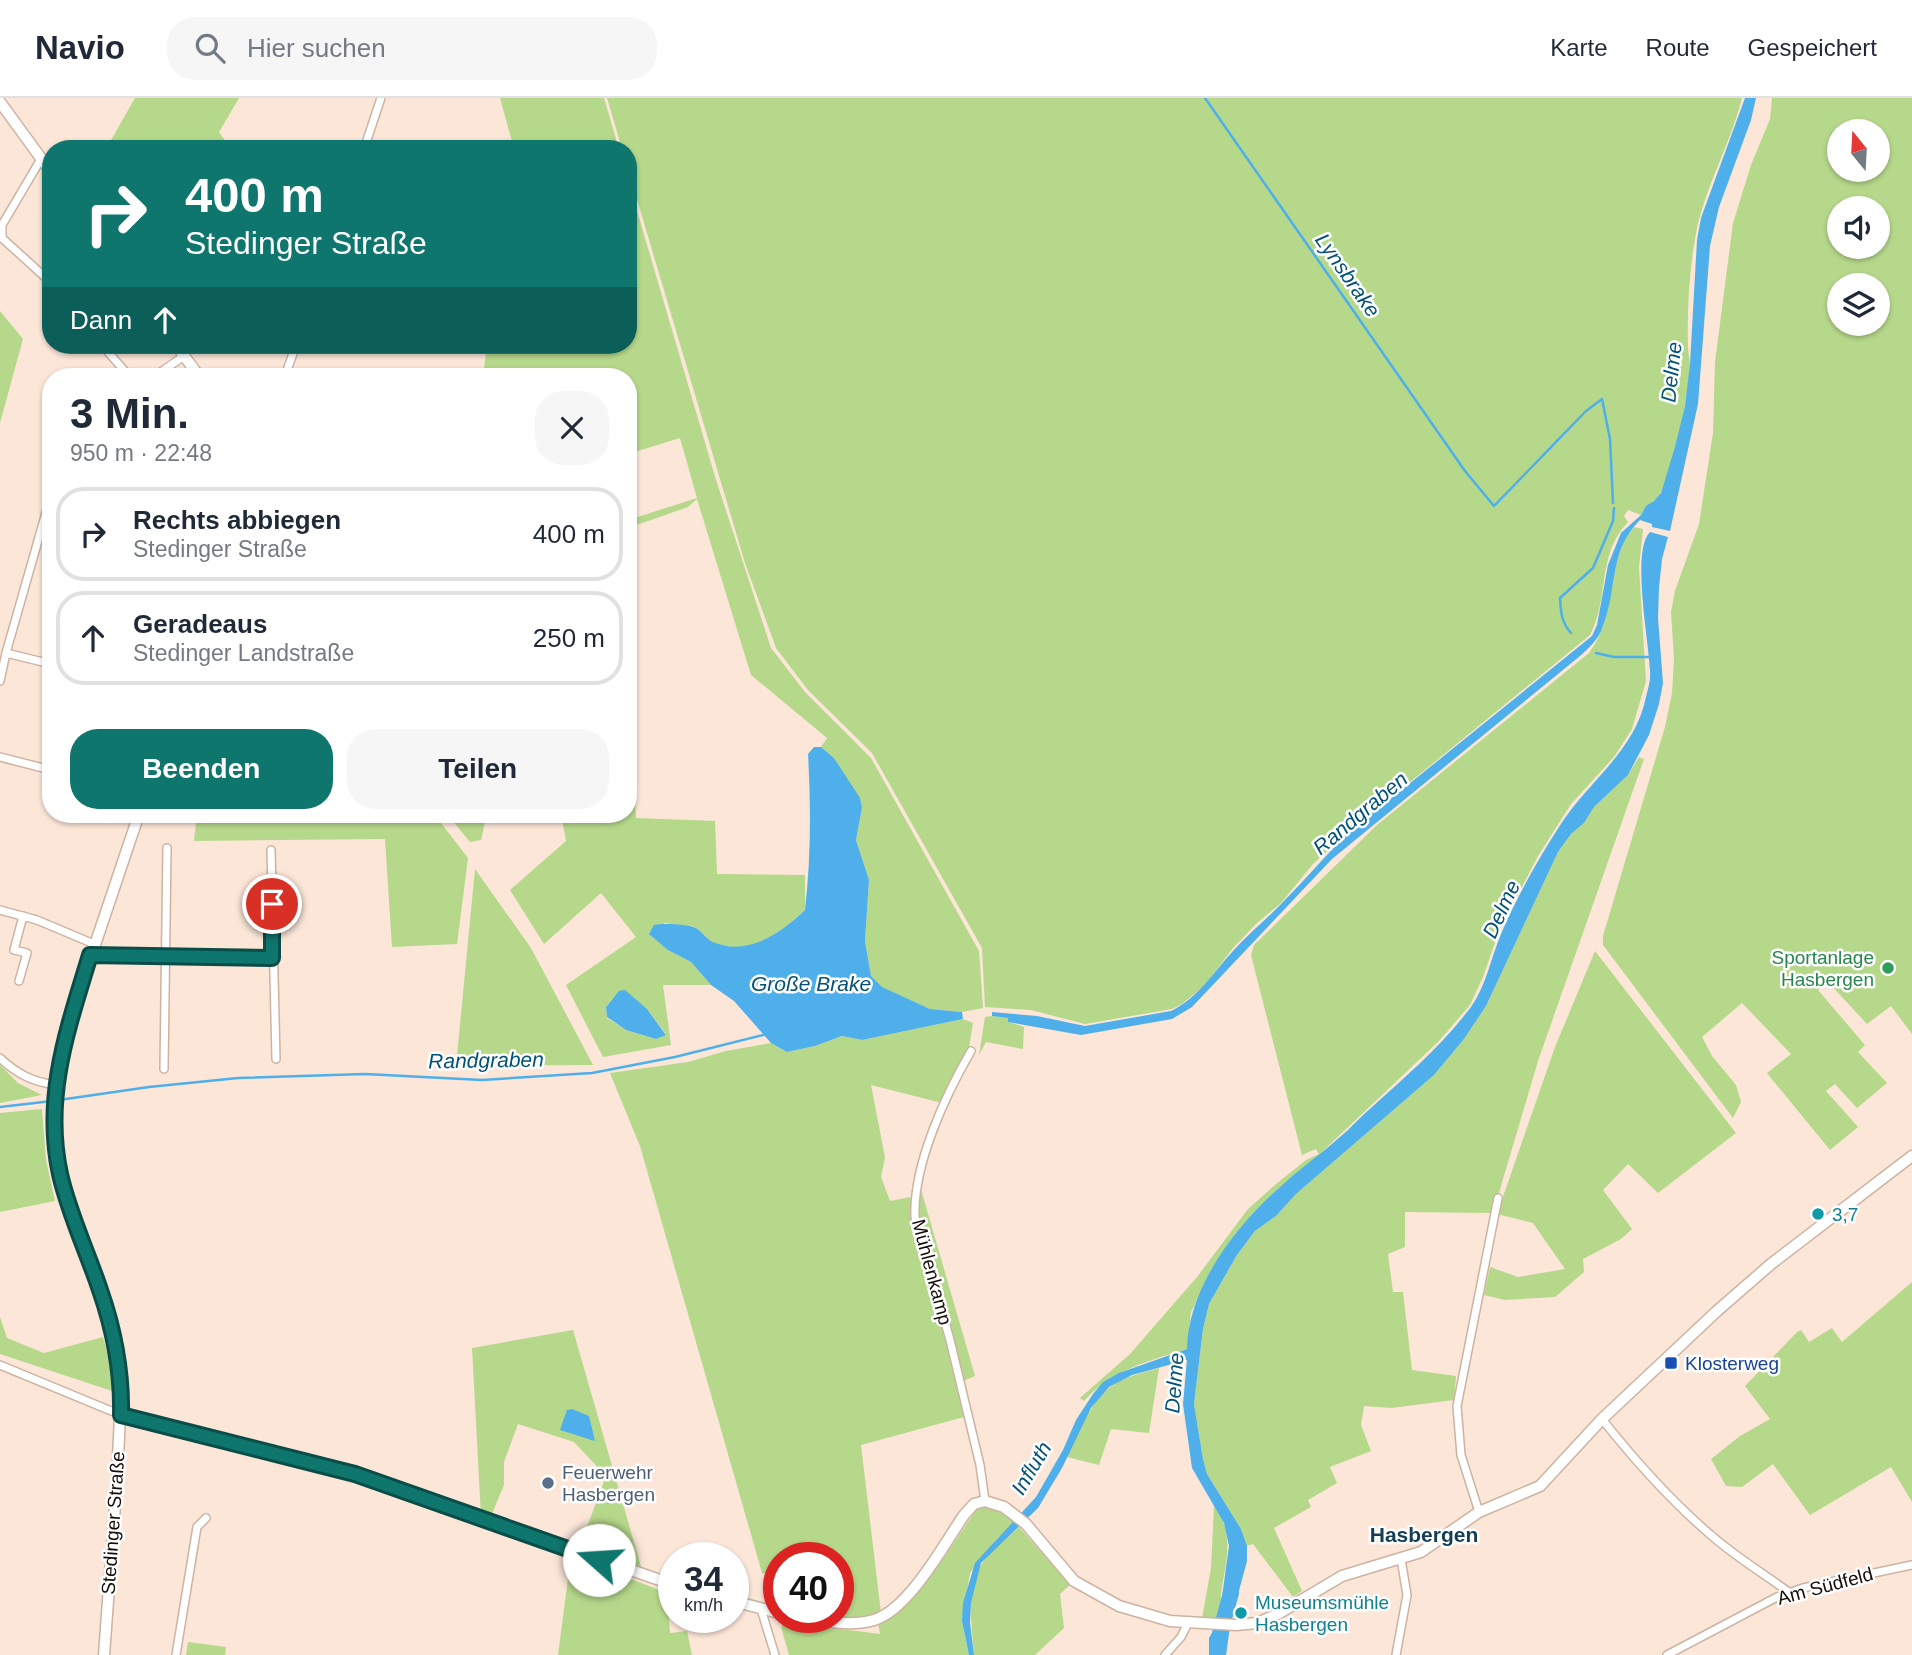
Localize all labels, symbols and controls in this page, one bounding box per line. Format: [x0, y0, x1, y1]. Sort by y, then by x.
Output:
search box [167, 17, 657, 80]
text: Navio [35, 29, 125, 66]
icon: search [191, 29, 229, 67]
text: Hier suchen [247, 33, 386, 63]
text: Karte [1550, 34, 1608, 61]
text: Route [1646, 34, 1710, 61]
text: Gespeichert [1748, 34, 1877, 61]
north arrow [1827, 119, 1890, 182]
map controls [1827, 119, 1890, 336]
icon: right [70, 168, 161, 259]
text: 400 m [185, 168, 324, 222]
button: sound [1827, 196, 1890, 259]
text: Stedinger Straße [185, 225, 427, 261]
water label: Lynsbrake [1311, 229, 1385, 321]
button: layers [1827, 273, 1890, 336]
icon: ahead [146, 301, 184, 339]
text: Dann [70, 305, 132, 335]
water label: Delme [1656, 341, 1686, 403]
text: 3 Min. [70, 390, 189, 437]
button: close [535, 391, 609, 465]
text: 950 m · 22:48 [70, 440, 212, 466]
text: Rechts abbiegen [133, 505, 341, 535]
icon: right [74, 515, 112, 553]
text: 400 m [533, 519, 605, 549]
text: Stedinger Straße [133, 536, 307, 562]
text: Geradeaus [133, 609, 267, 639]
icon: ahead [74, 619, 112, 657]
text: 250 m [533, 623, 605, 653]
text: Stedinger Landstraße [133, 640, 354, 666]
button: Beenden [70, 729, 333, 809]
button: Teilen [347, 729, 609, 809]
water label: Randgraben [1308, 767, 1412, 859]
pin [242, 874, 302, 934]
water label: Delme [1478, 877, 1524, 941]
icon: arrive [253, 885, 291, 923]
place label: Sportanlage Hasbergen [1772, 947, 1874, 990]
marker: Sportanlage Hasbergen [1880, 960, 1896, 976]
water label: Große Brake [751, 972, 871, 995]
water label: Randgraben [428, 1047, 544, 1073]
place label: 3,7 [1832, 1204, 1858, 1225]
marker: 3,7 [1810, 1206, 1826, 1222]
street label: Mühlenkamp [908, 1217, 956, 1327]
water label: Delme [1160, 1352, 1188, 1414]
place label: Klosterweg [1685, 1353, 1779, 1374]
marker: Klosterweg [1663, 1355, 1679, 1371]
water label: Influth [1006, 1438, 1056, 1498]
street label: Stedinger Straße [98, 1451, 128, 1595]
place label: Feuerwehr Hasbergen [562, 1462, 655, 1505]
marker: Feuerwehr Hasbergen [540, 1475, 556, 1491]
position arrow [562, 1523, 636, 1597]
district label: Hasbergen [1370, 1523, 1478, 1546]
speed limit sign: 40 [763, 1542, 854, 1633]
text: 34 [684, 1559, 723, 1598]
street label: Am Südfeld [1775, 1563, 1875, 1609]
place label: Museumsmühle Hasbergen [1255, 1592, 1389, 1635]
text: km/h [684, 1595, 723, 1615]
marker: Museumsmühle Hasbergen [1233, 1605, 1249, 1621]

